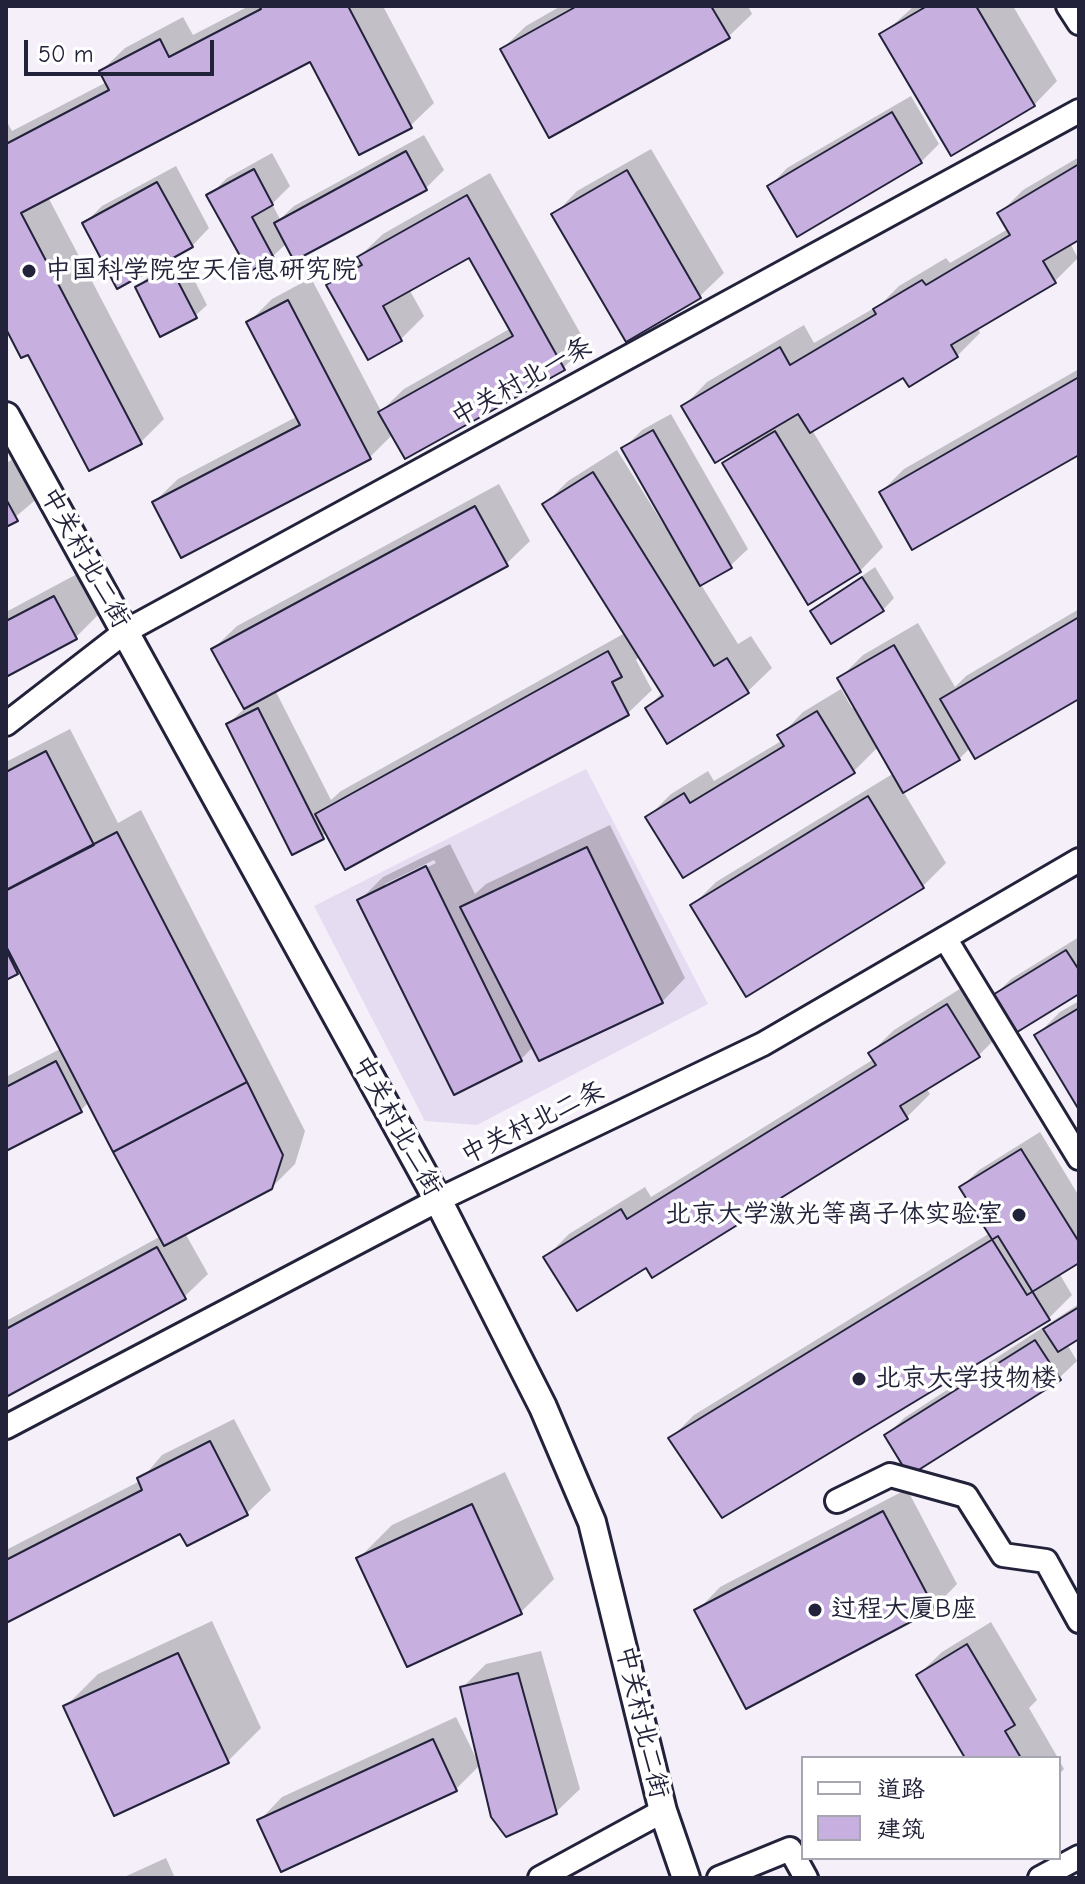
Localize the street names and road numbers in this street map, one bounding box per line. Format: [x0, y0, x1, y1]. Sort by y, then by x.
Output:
street label: 中关村北一条 [446, 331, 598, 433]
street label: 中关村北二街 [34, 482, 136, 634]
street label: 中关村北二街 [346, 1050, 448, 1202]
street label: 中关村北二条 [456, 1075, 610, 1171]
street label: 中关村北二街 [609, 1642, 675, 1802]

